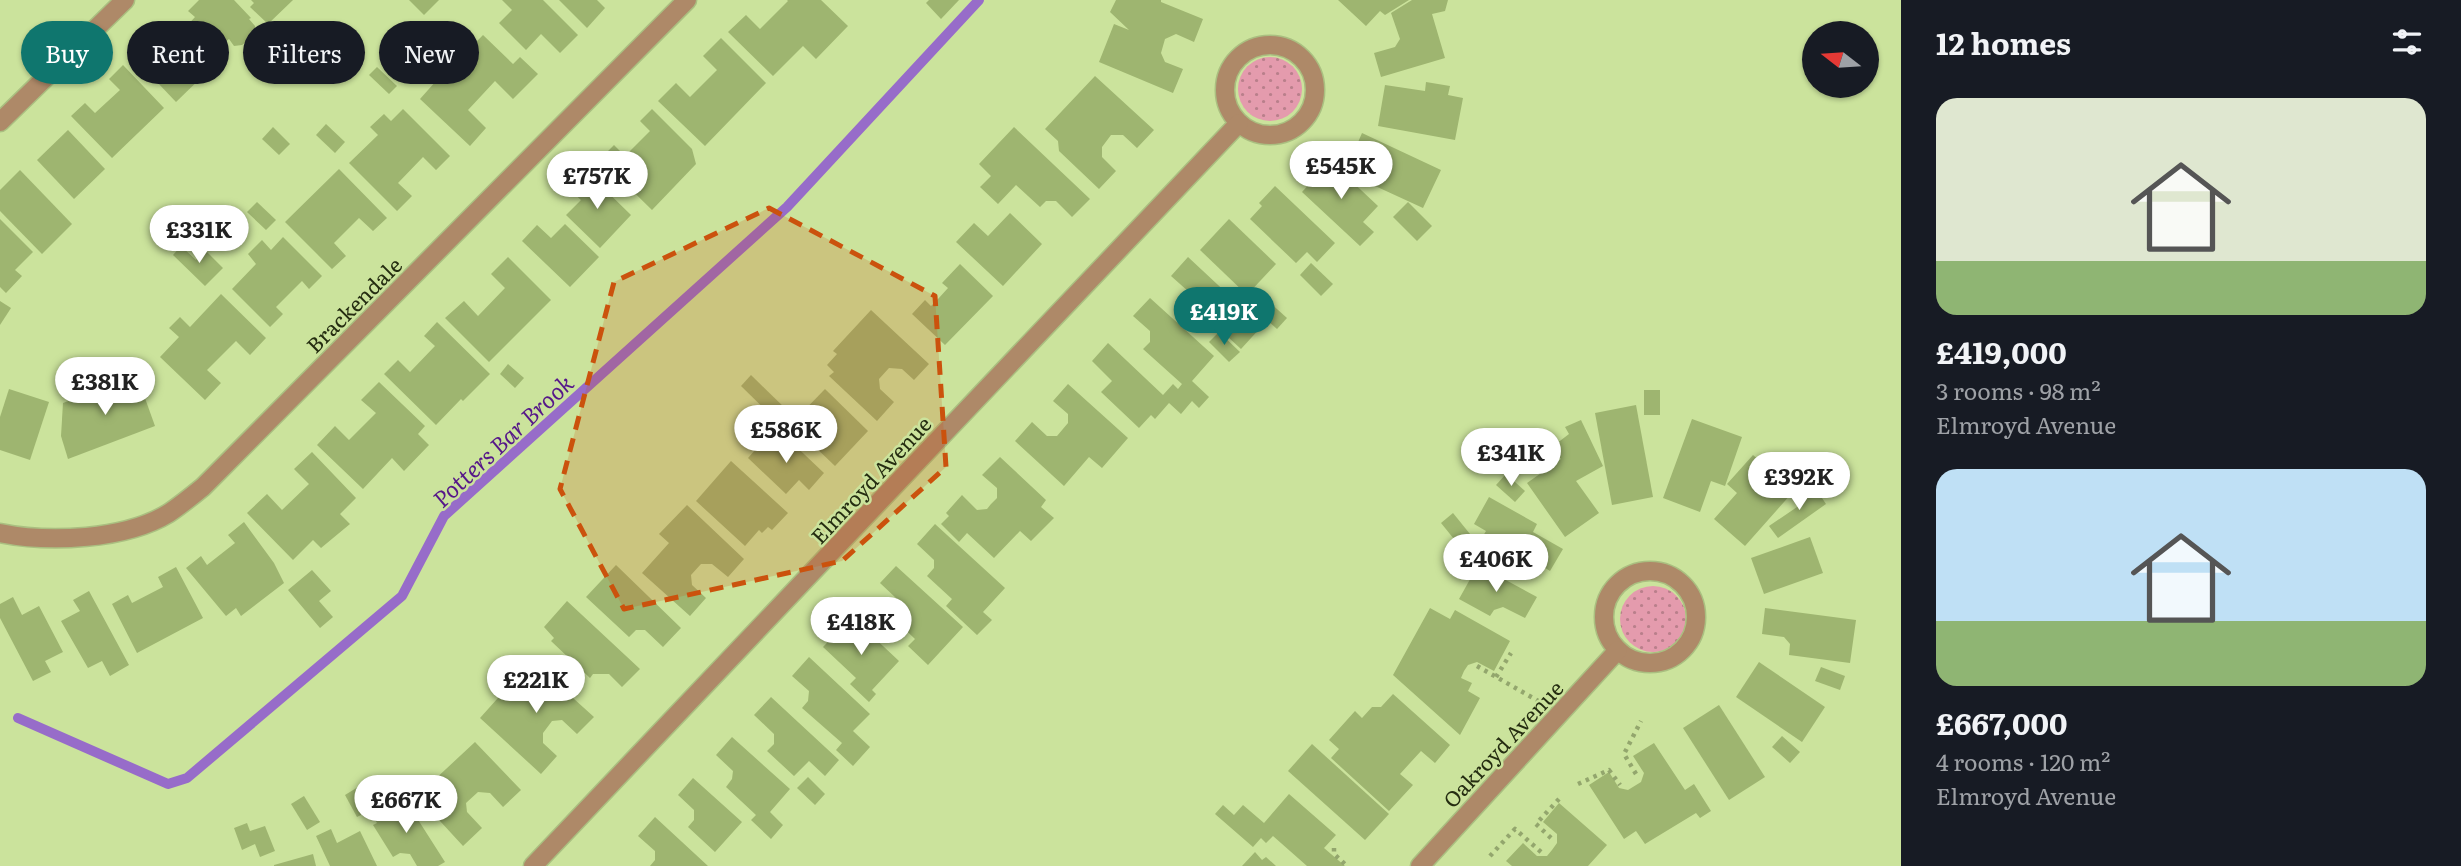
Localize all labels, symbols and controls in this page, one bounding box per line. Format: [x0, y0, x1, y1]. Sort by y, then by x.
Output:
text: 12 homes [1936, 20, 2071, 64]
chip: Buy [21, 21, 113, 84]
chip: Rent [127, 21, 229, 84]
chip: Filters [243, 21, 365, 84]
chip: New [379, 21, 479, 84]
north arrow [1802, 21, 1880, 98]
map controls [1802, 21, 1879, 98]
icon: filters [2388, 23, 2426, 61]
pin: £545K [1292, 142, 1390, 201]
icon: home [2118, 144, 2244, 270]
text: £545K [1306, 147, 1376, 181]
pin: £757K [548, 152, 646, 211]
text: £757K [563, 157, 631, 191]
pin: £331K [150, 205, 248, 265]
text: £331K [166, 211, 232, 245]
street label: Brackendale [298, 249, 408, 359]
pin: £419K [1175, 288, 1273, 347]
text: £419K [1190, 293, 1258, 327]
text: £419,000 [1936, 329, 2067, 373]
pin: £381K [56, 358, 154, 417]
text: £381K [71, 363, 139, 397]
water label: Potters Bar Brook [424, 365, 580, 514]
text: 3 rooms · 98 m² [1936, 373, 2101, 407]
pin: £586K [737, 406, 835, 465]
text: Elmroyd Avenue [1936, 407, 2116, 441]
street label: Elmroyd Avenue [803, 408, 938, 550]
text: £586K [750, 411, 822, 445]
pin: £341K [1462, 428, 1560, 488]
text: £341K [1477, 434, 1545, 468]
pin: £392K [1750, 452, 1848, 512]
text: £392K [1764, 458, 1834, 492]
icon: home [2118, 515, 2244, 641]
pin: £406K [1447, 534, 1545, 594]
text: £406K [1459, 540, 1533, 574]
pin: £418K [812, 598, 910, 657]
text: £418K [827, 603, 895, 637]
pin: £221K [487, 656, 585, 715]
text: £221K [503, 661, 569, 695]
street label: Oakroyd Avenue [1435, 672, 1569, 814]
text: £667,000 [1936, 700, 2067, 744]
text: 4 rooms · 120 m² [1936, 744, 2110, 778]
pin: £667K [357, 776, 455, 835]
text: Elmroyd Avenue [1936, 778, 2116, 812]
text: £667K [370, 781, 442, 815]

